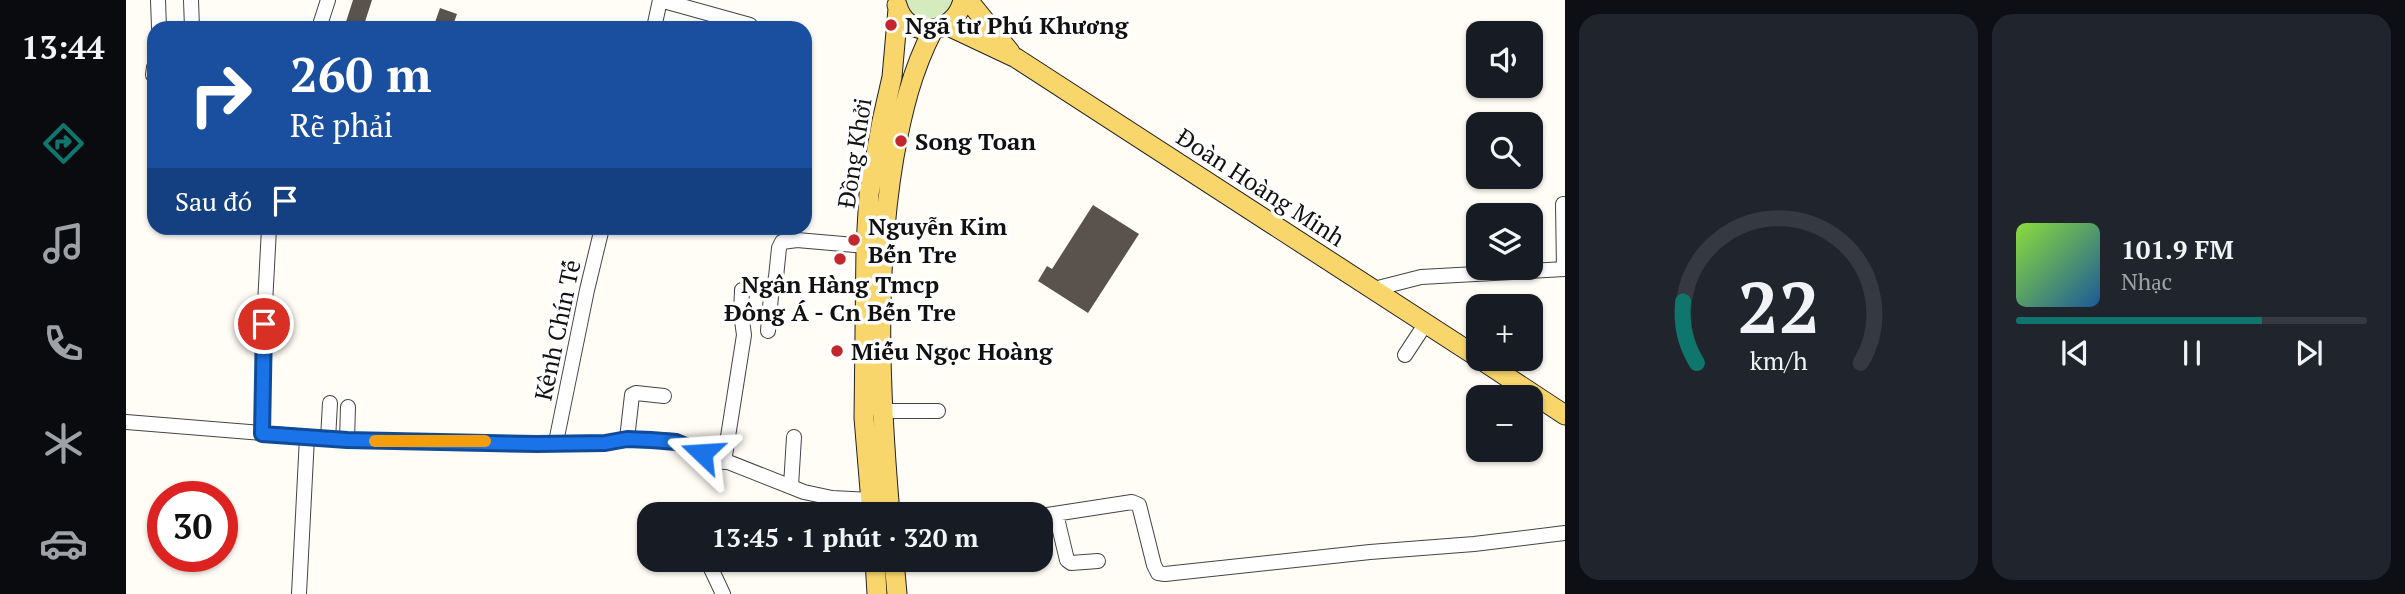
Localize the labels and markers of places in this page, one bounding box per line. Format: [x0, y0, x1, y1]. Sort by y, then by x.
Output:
place label: Ngã tư Phú Khương [905, 9, 1129, 41]
marker: Ngã tư Phú Khương [883, 17, 899, 33]
place label: Song Toan [915, 125, 1036, 157]
marker: Song Toan [893, 133, 909, 149]
place label: Nguyễn Kim Bến Tre [868, 210, 1007, 270]
marker: Nguyễn Kim Bến Tre [846, 232, 862, 248]
marker: Ngân Hàng Tmcp Đông Á - Cn Bến Tre [832, 251, 848, 267]
place label: Ngân Hàng Tmcp Đông Á - Cn Bến Tre [724, 268, 956, 328]
pin [234, 294, 294, 354]
place label: Miếu Ngọc Hoàng [851, 335, 1053, 367]
marker: Miếu Ngọc Hoàng [829, 343, 845, 359]

